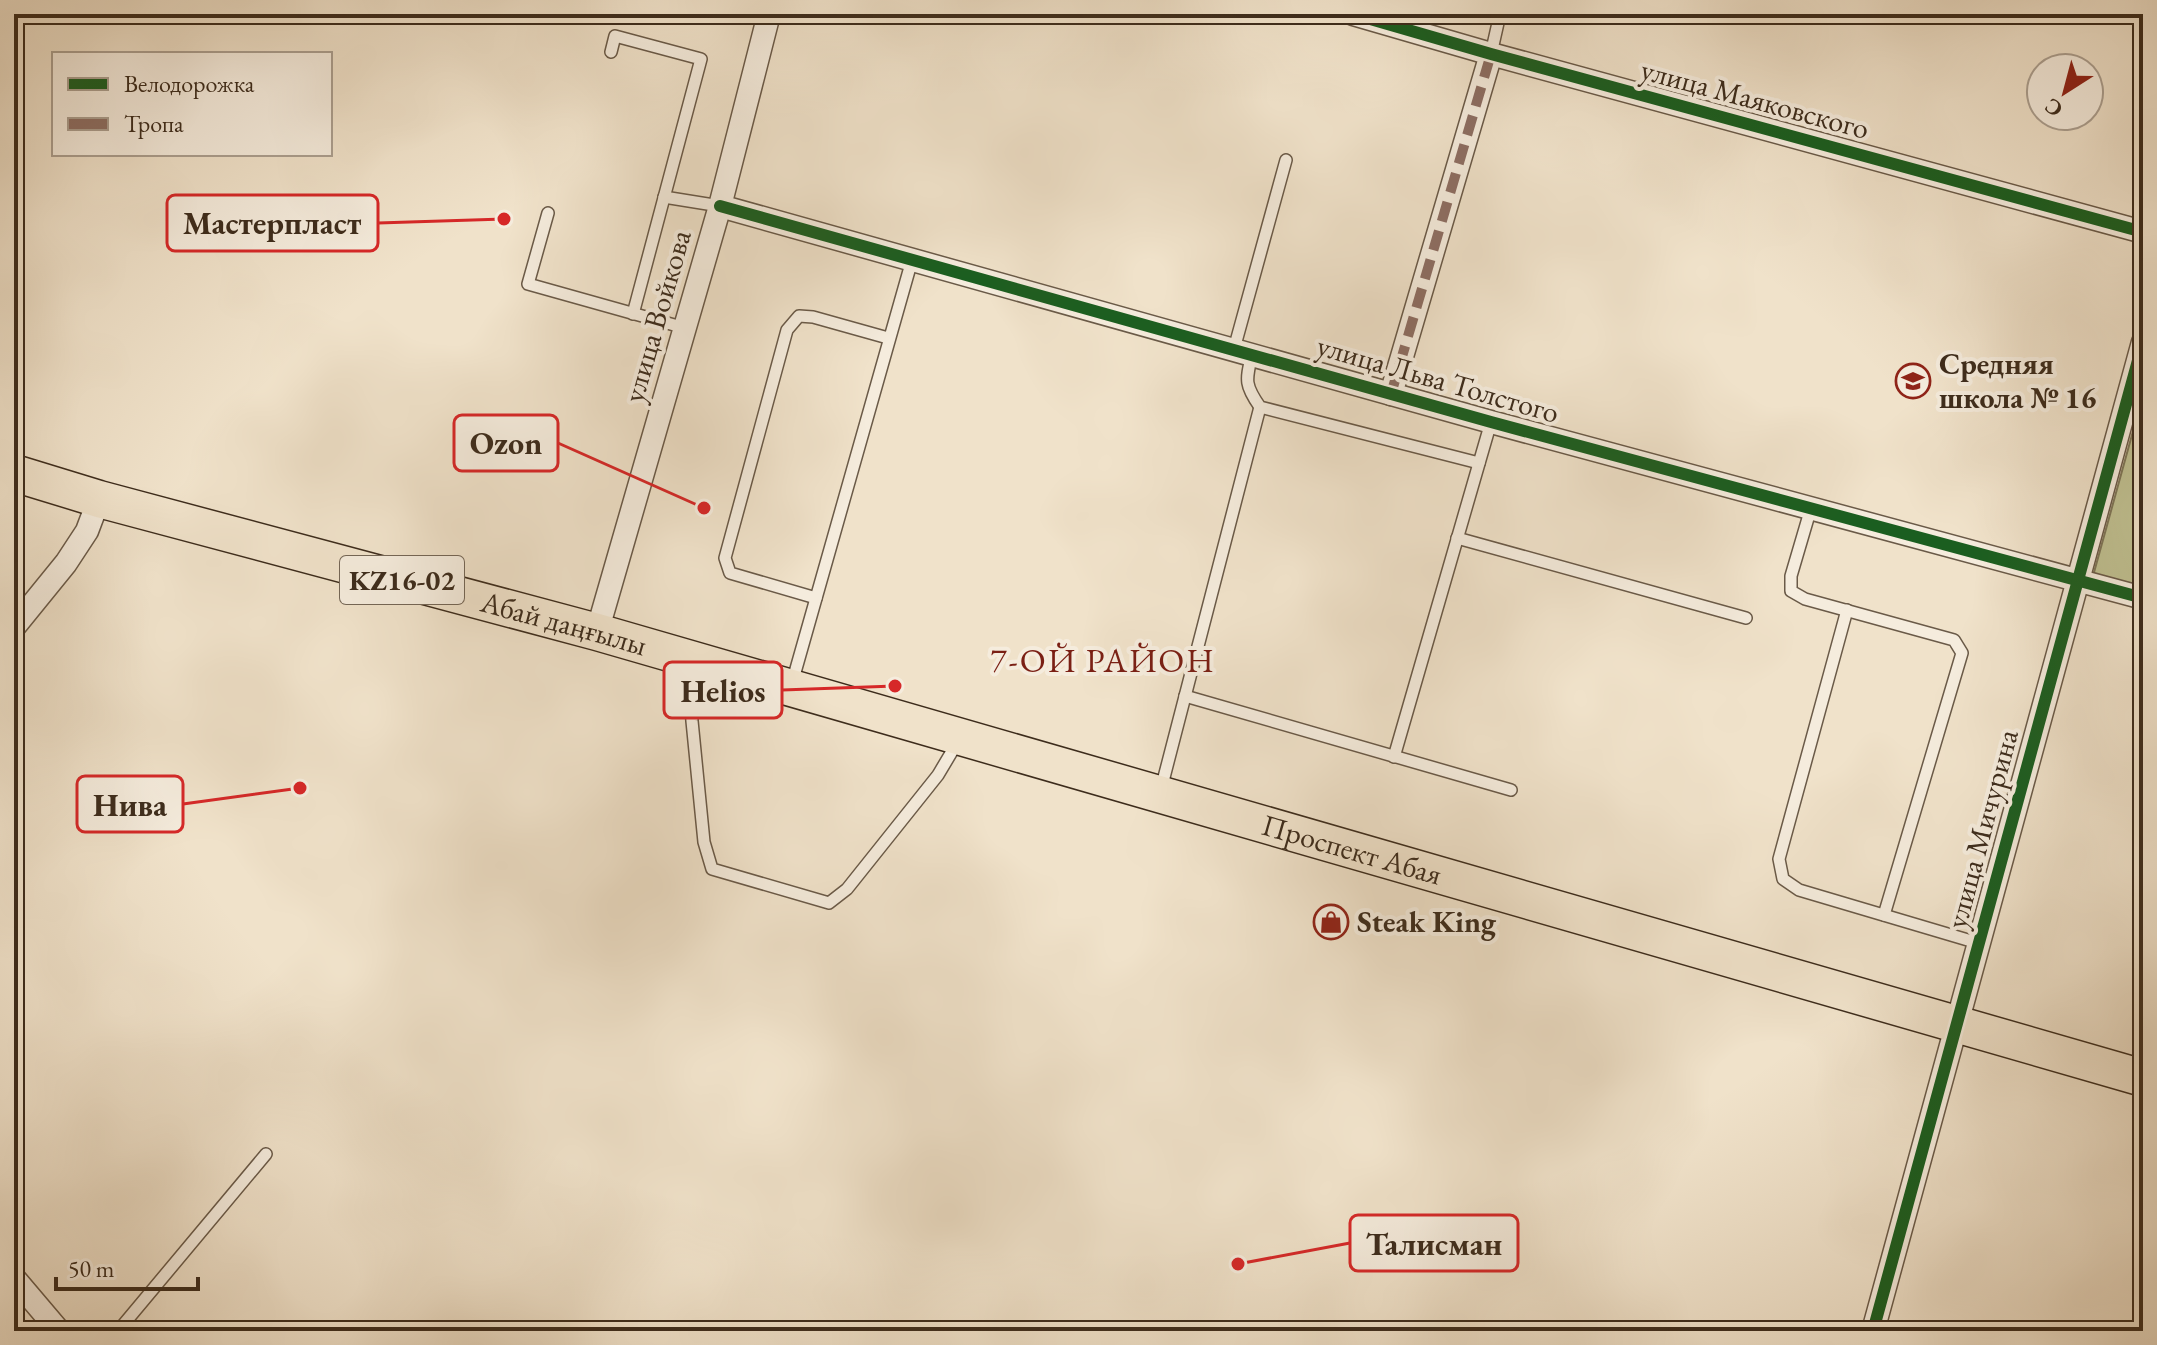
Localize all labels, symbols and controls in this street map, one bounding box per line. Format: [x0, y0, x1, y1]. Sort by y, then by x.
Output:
street label: улица Маяковского [1637, 49, 1874, 148]
legend [52, 52, 332, 156]
north arrow [2025, 52, 2105, 132]
text: Велодорожка [124, 68, 255, 99]
text: С [2039, 91, 2068, 124]
text: Тропа [124, 108, 184, 139]
callout: Мастерпласт [167, 195, 378, 251]
text: Мастерпласт [183, 202, 362, 244]
street label: улица Войкова [613, 225, 700, 407]
street label: улица Льва Толстого [1313, 325, 1564, 432]
place label: Средняя школа № 16 [1939, 344, 2096, 417]
school or university icon: Средняя школа № 16 [1894, 362, 1932, 400]
callout: Ozon [454, 415, 558, 471]
text: Ozon [470, 422, 542, 464]
road number: KZ16-02 [340, 556, 464, 604]
street label: Абай даңғылы [476, 582, 651, 664]
district label: 7-ОЙ РАЙОН [990, 638, 1216, 682]
callout: Helios [664, 662, 782, 718]
text: Helios [680, 670, 766, 712]
street label: улица Мичурина [1936, 725, 2027, 933]
callout: Нива [77, 776, 183, 832]
text: Нива [93, 784, 168, 826]
street label: Проспект Абая [1257, 805, 1447, 894]
place label: Steak King [1357, 902, 1497, 941]
shop icon: Steak King [1312, 903, 1350, 941]
callout: Талисман [1350, 1215, 1518, 1271]
text: Талисман [1366, 1223, 1502, 1265]
scale bar [56, 1241, 198, 1291]
text: 50 m [68, 1253, 115, 1284]

